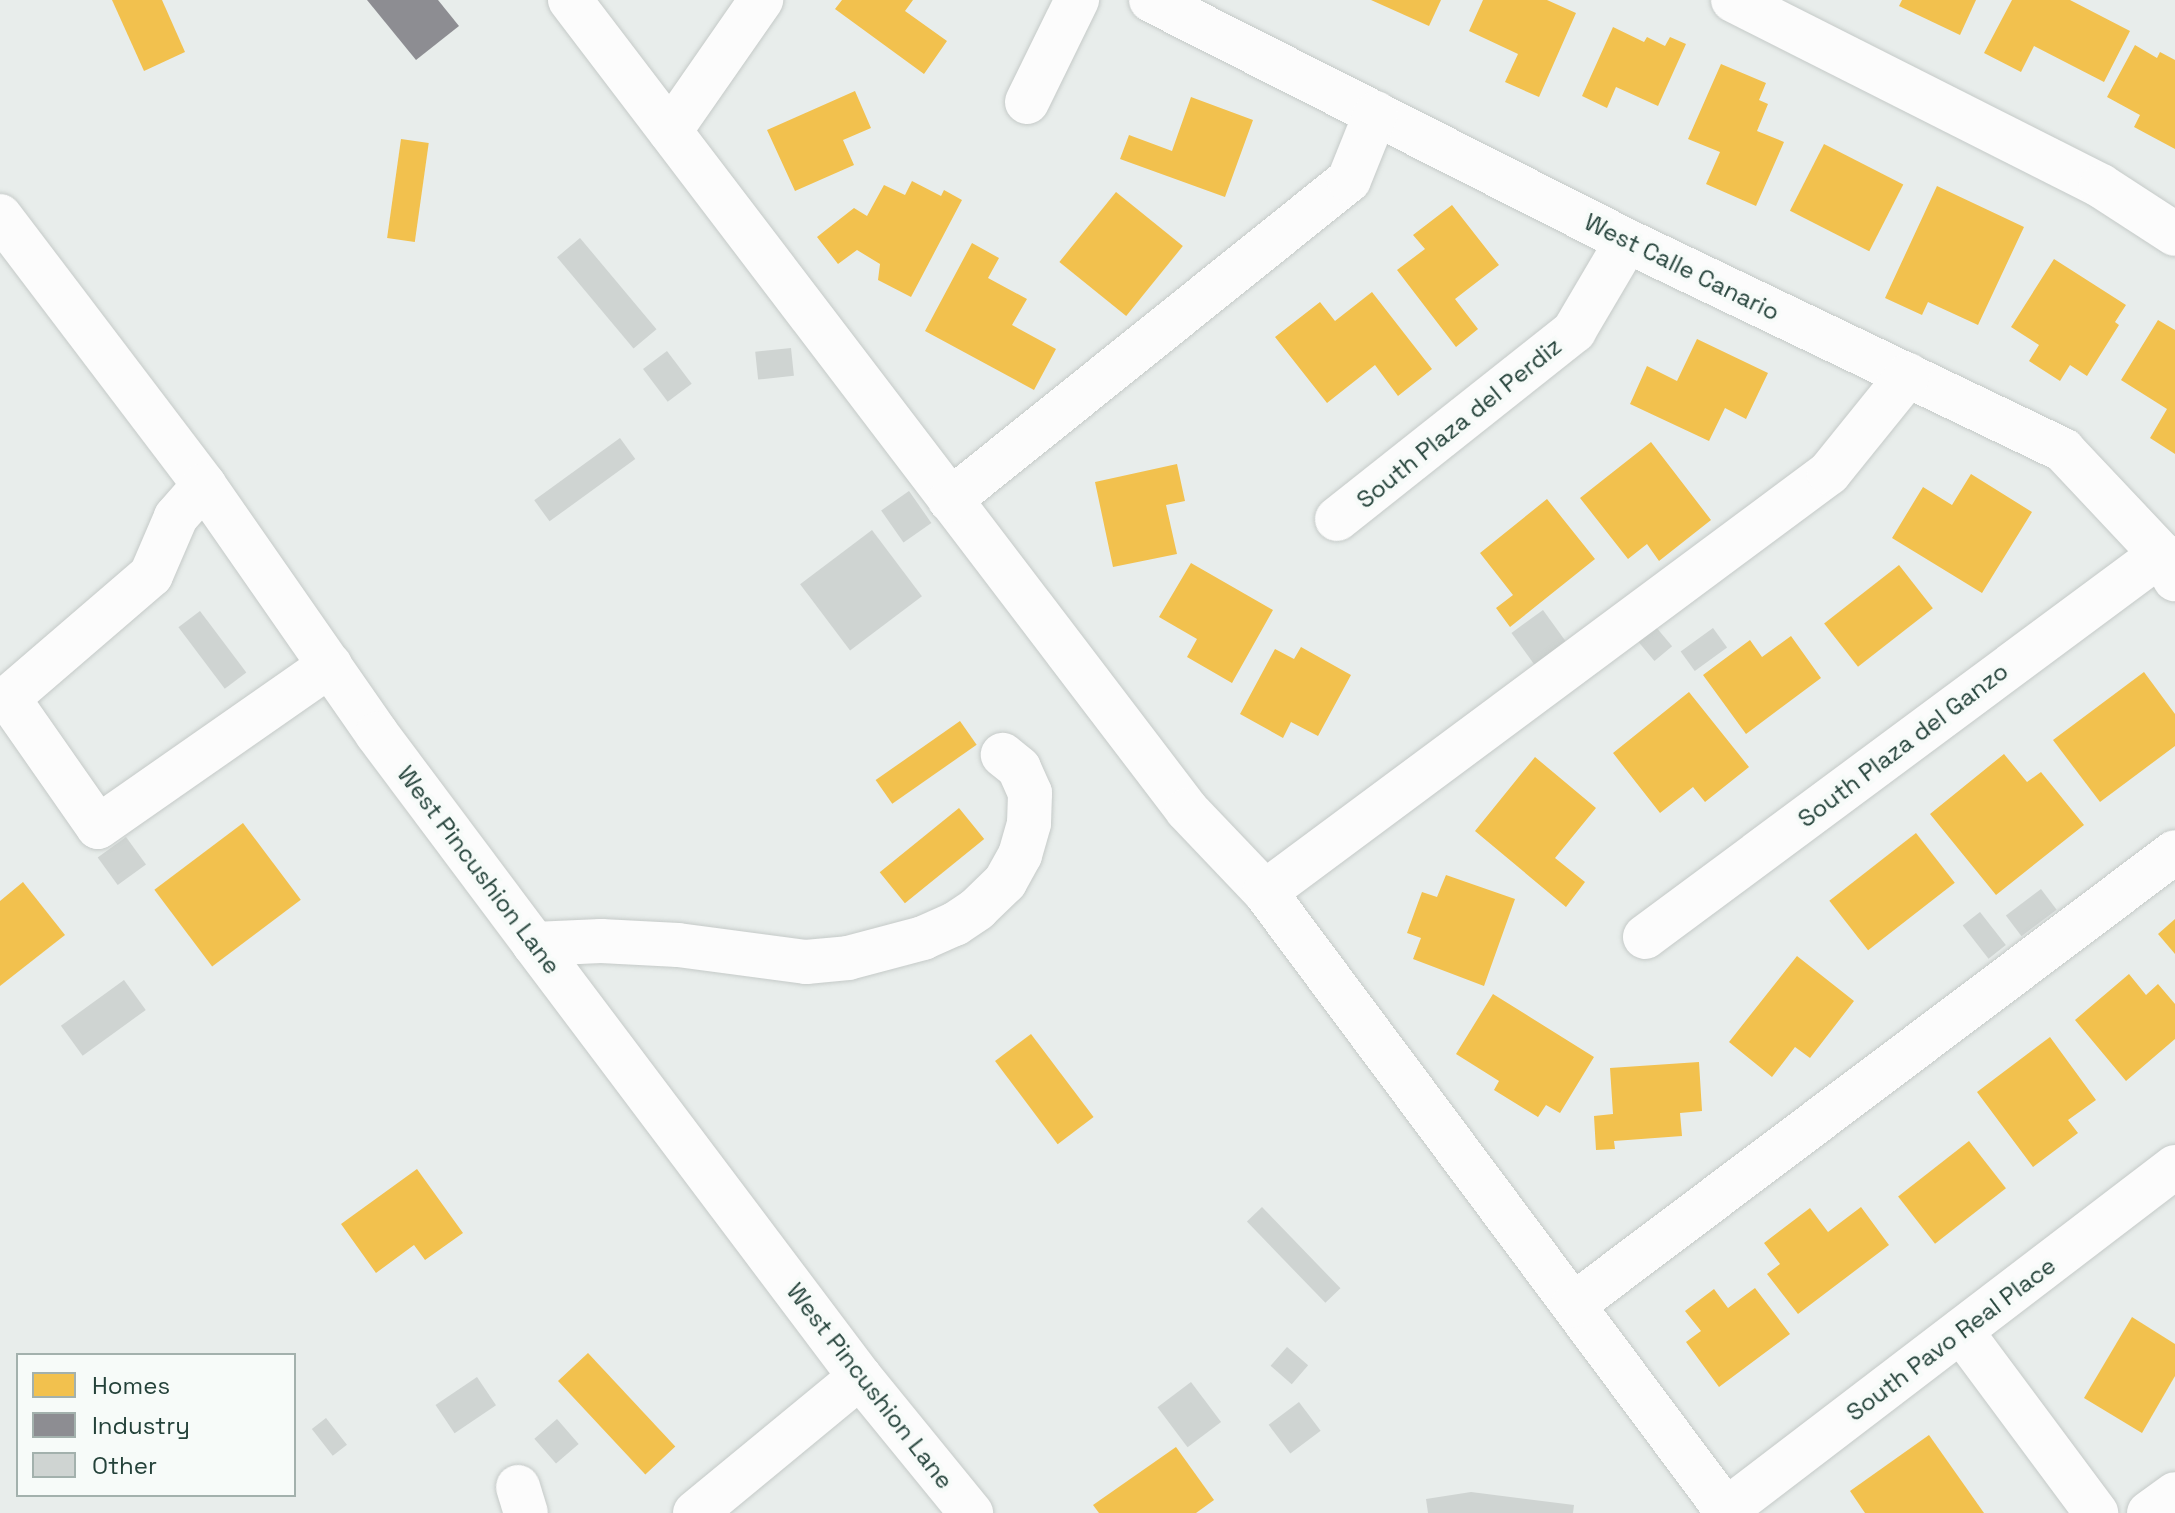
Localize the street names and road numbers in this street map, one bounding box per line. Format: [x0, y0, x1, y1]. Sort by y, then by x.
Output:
street label: West Calle Canario [1580, 207, 1784, 327]
street label: South Plaza del Perdiz [1351, 332, 1567, 514]
street label: South Plaza del Ganzo [1792, 657, 2014, 833]
street label: West Pincushion Lane [391, 760, 567, 980]
street label: South Pavo Real Place [1841, 1251, 2061, 1427]
street label: West Pincushion Lane [781, 1277, 959, 1495]

